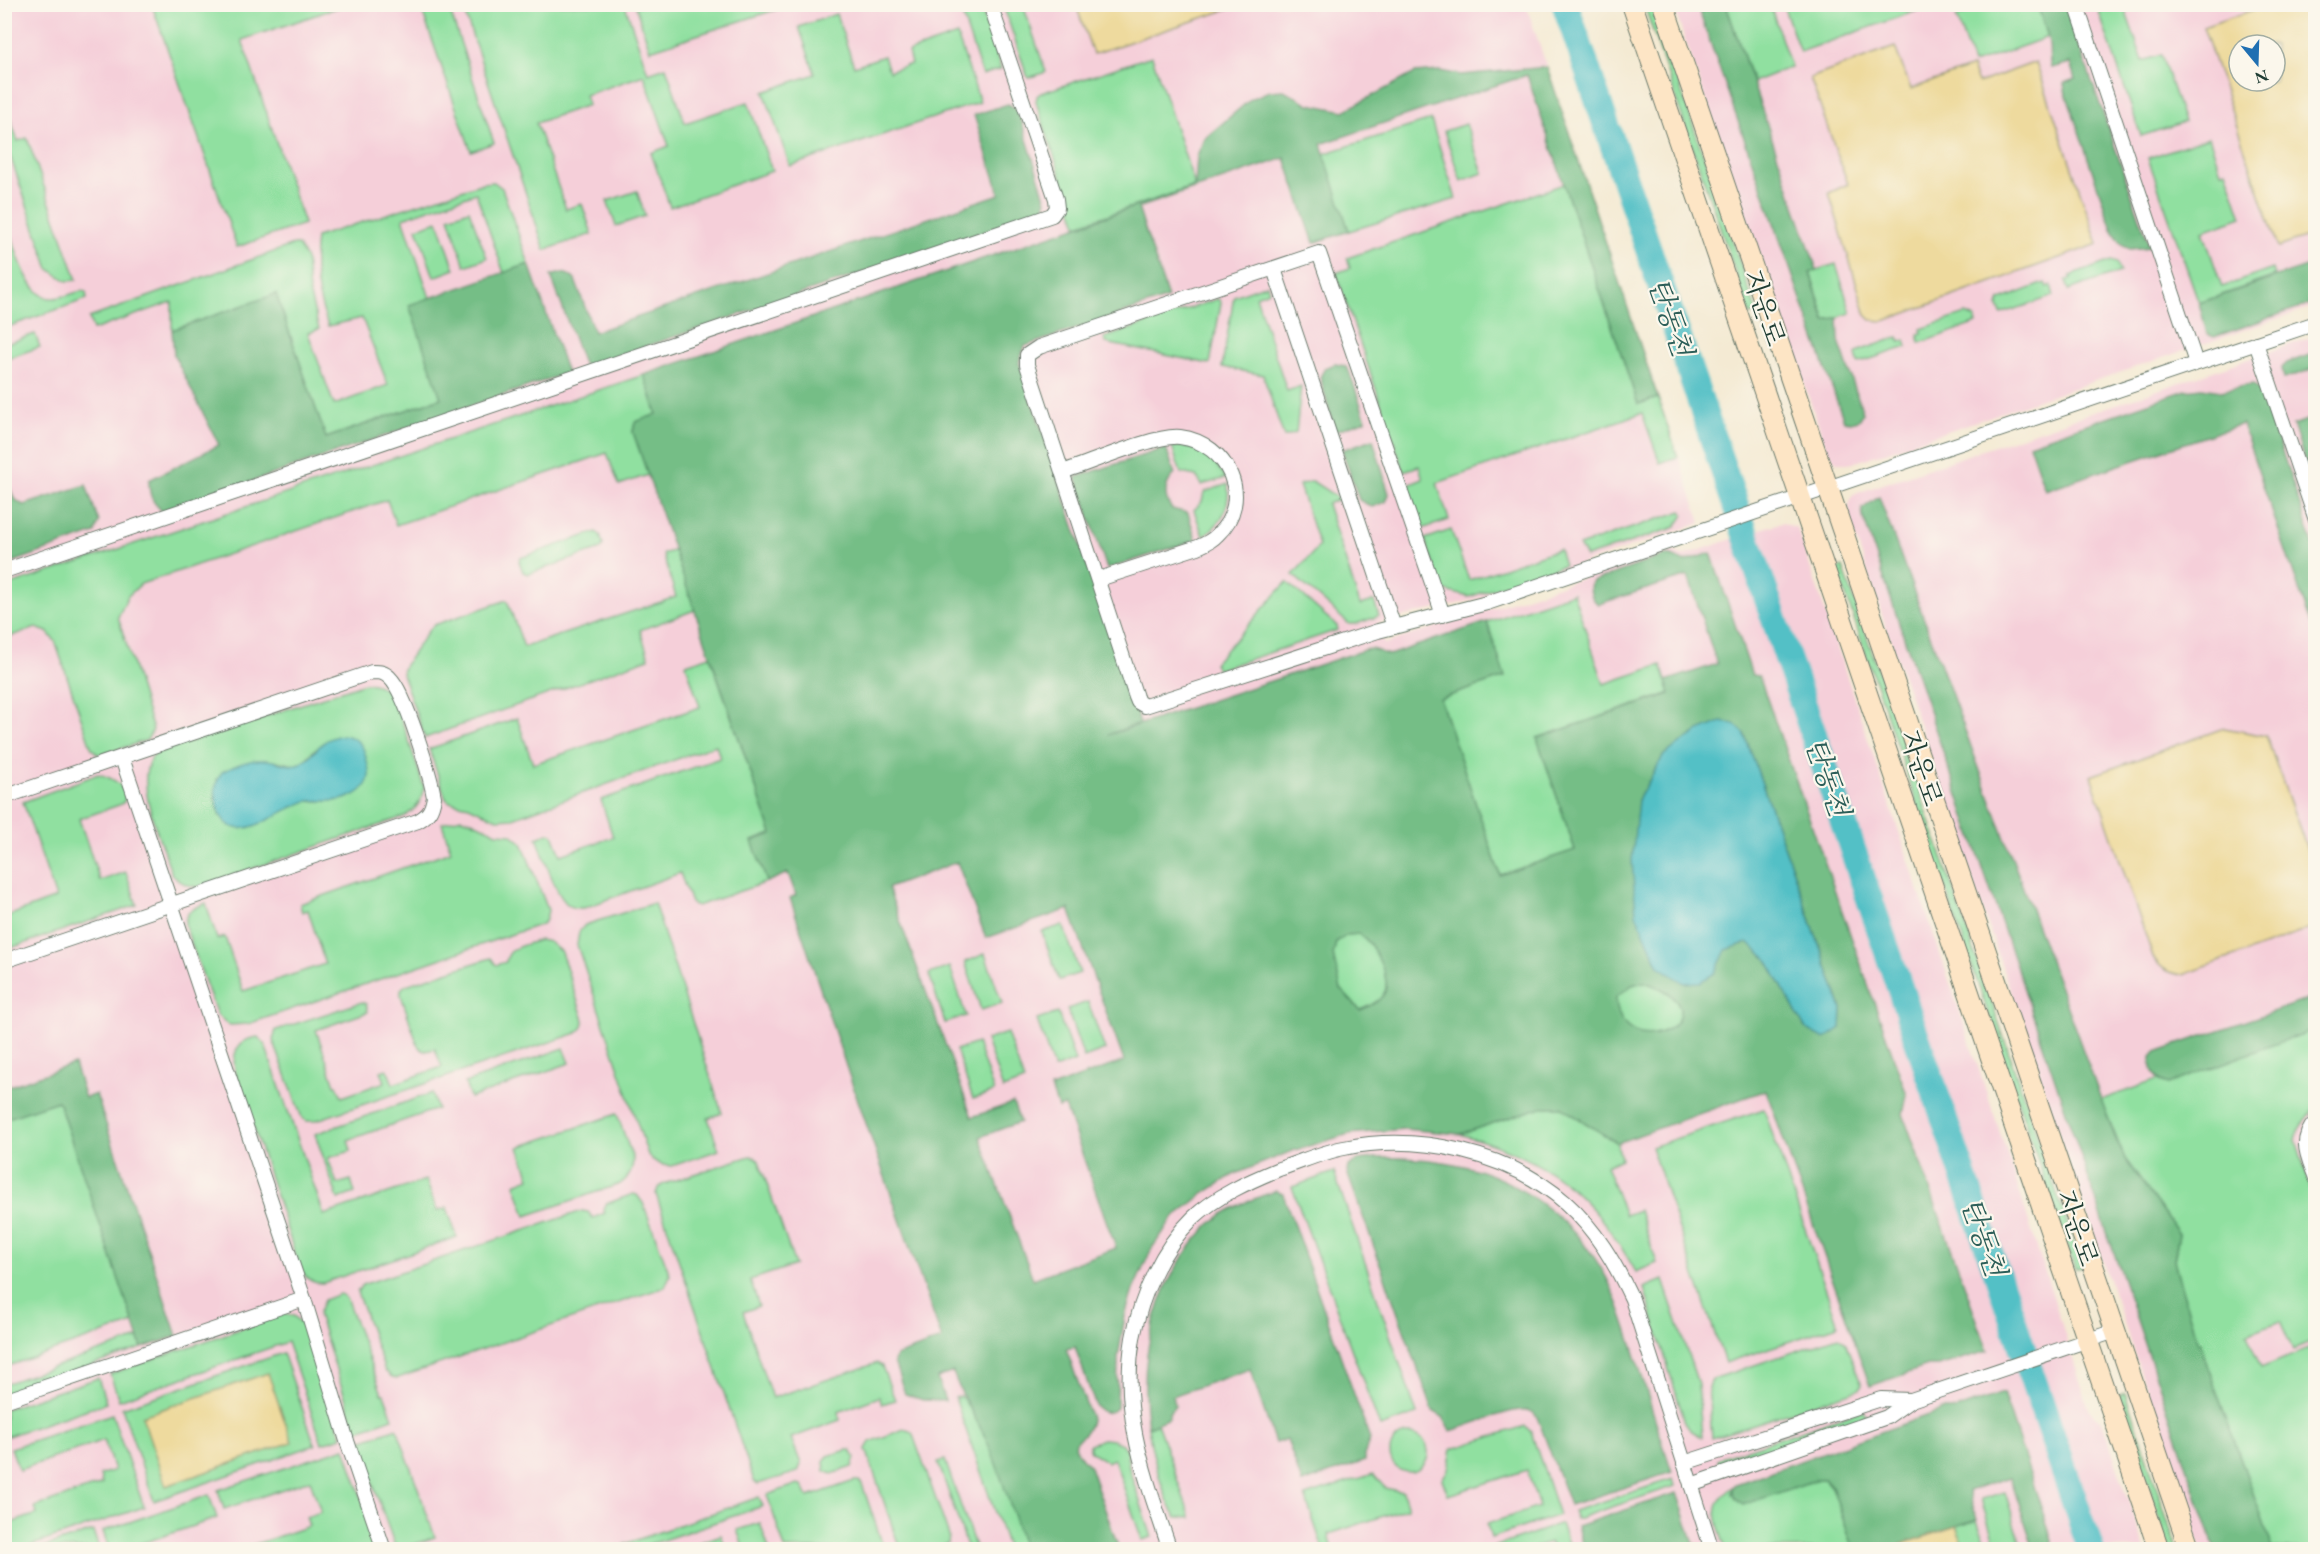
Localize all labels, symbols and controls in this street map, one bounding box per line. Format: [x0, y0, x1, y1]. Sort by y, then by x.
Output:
north arrow [2227, 33, 2287, 93]
text: N [2252, 65, 2271, 89]
street label: 자운로 [1735, 265, 1794, 351]
water label: 탄동천 [1641, 273, 1702, 363]
street label: 자운로 [1892, 725, 1951, 811]
water label: 탄동천 [1798, 733, 1859, 823]
street label: 자운로 [2048, 1185, 2107, 1271]
water label: 탄동천 [1954, 1193, 2015, 1283]

